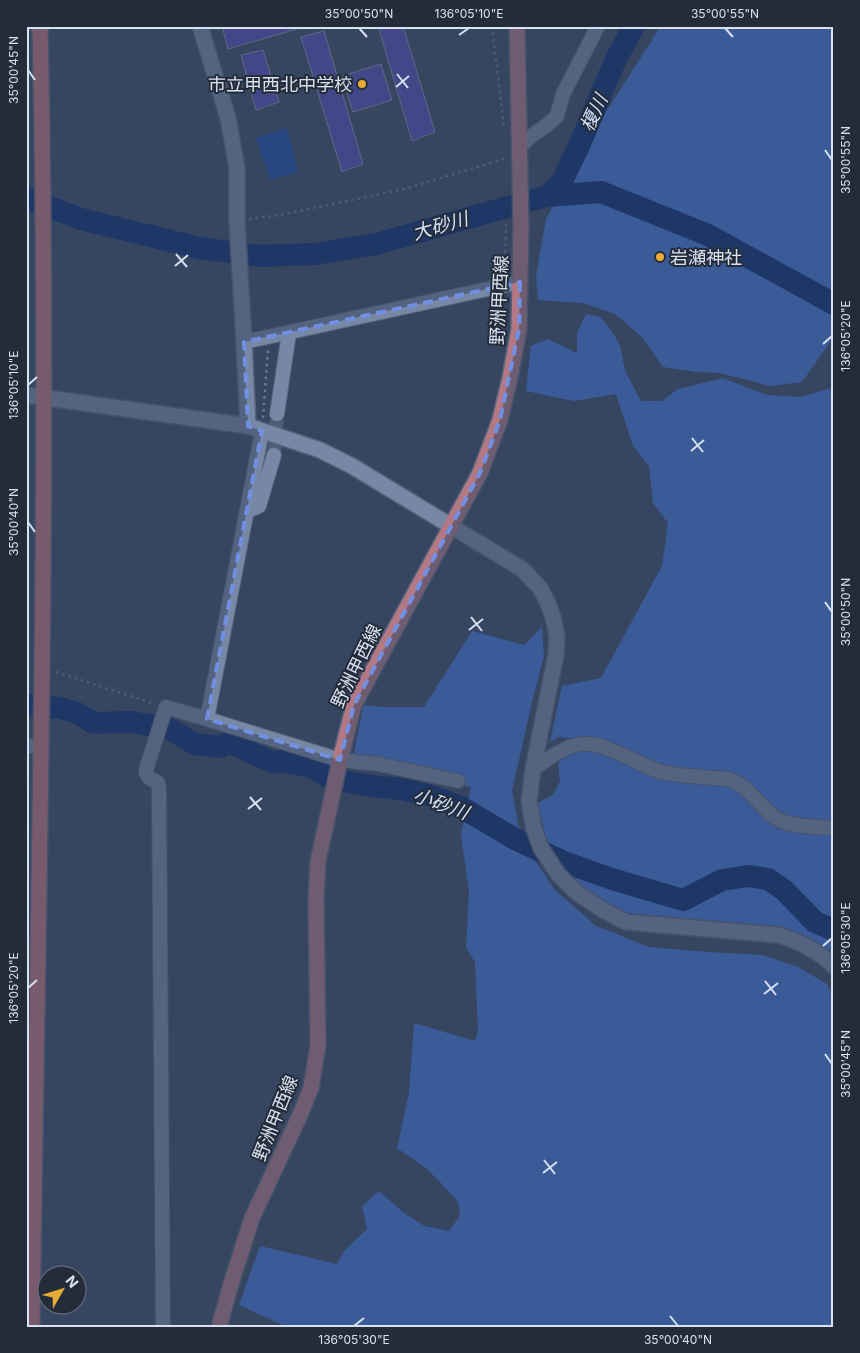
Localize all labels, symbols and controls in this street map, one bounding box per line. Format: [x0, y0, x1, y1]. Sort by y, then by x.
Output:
text: 35°00'50"N [325, 6, 393, 21]
text: 136°05'10"E [435, 6, 503, 21]
text: 35°00'55"N [691, 6, 759, 21]
text: 35°00'45"N [6, 36, 21, 104]
place label: 市立甲西北中学校 [208, 74, 352, 95]
marker: 市立甲西北中学校 [356, 78, 368, 90]
water label: 榎川 [576, 89, 613, 135]
text: 35°00'55"N [838, 126, 853, 194]
water label: 大砂川 [409, 207, 472, 245]
place label: 岩瀬神社 [670, 247, 742, 268]
marker: 岩瀬神社 [654, 251, 666, 263]
street label: 野洲甲西線 [486, 255, 512, 345]
text: 136°05'20"E [838, 300, 853, 372]
text: 136°05'10"E [6, 351, 21, 419]
text: 35°00'40"N [6, 488, 21, 556]
text: 35°00'50"N [838, 578, 853, 646]
street label: 野洲甲西線 [327, 621, 385, 711]
water label: 小砂川 [410, 783, 474, 825]
text: 136°05'30"E [838, 902, 853, 974]
text: 136°05'20"E [6, 952, 21, 1024]
text: 35°00'45"N [838, 1030, 853, 1098]
street label: 野洲甲西線 [248, 1072, 302, 1164]
north arrow [38, 1266, 88, 1316]
text: N [63, 1272, 82, 1291]
text: 136°05'30"E [318, 1332, 390, 1347]
text: 35°00'40"N [644, 1332, 712, 1347]

